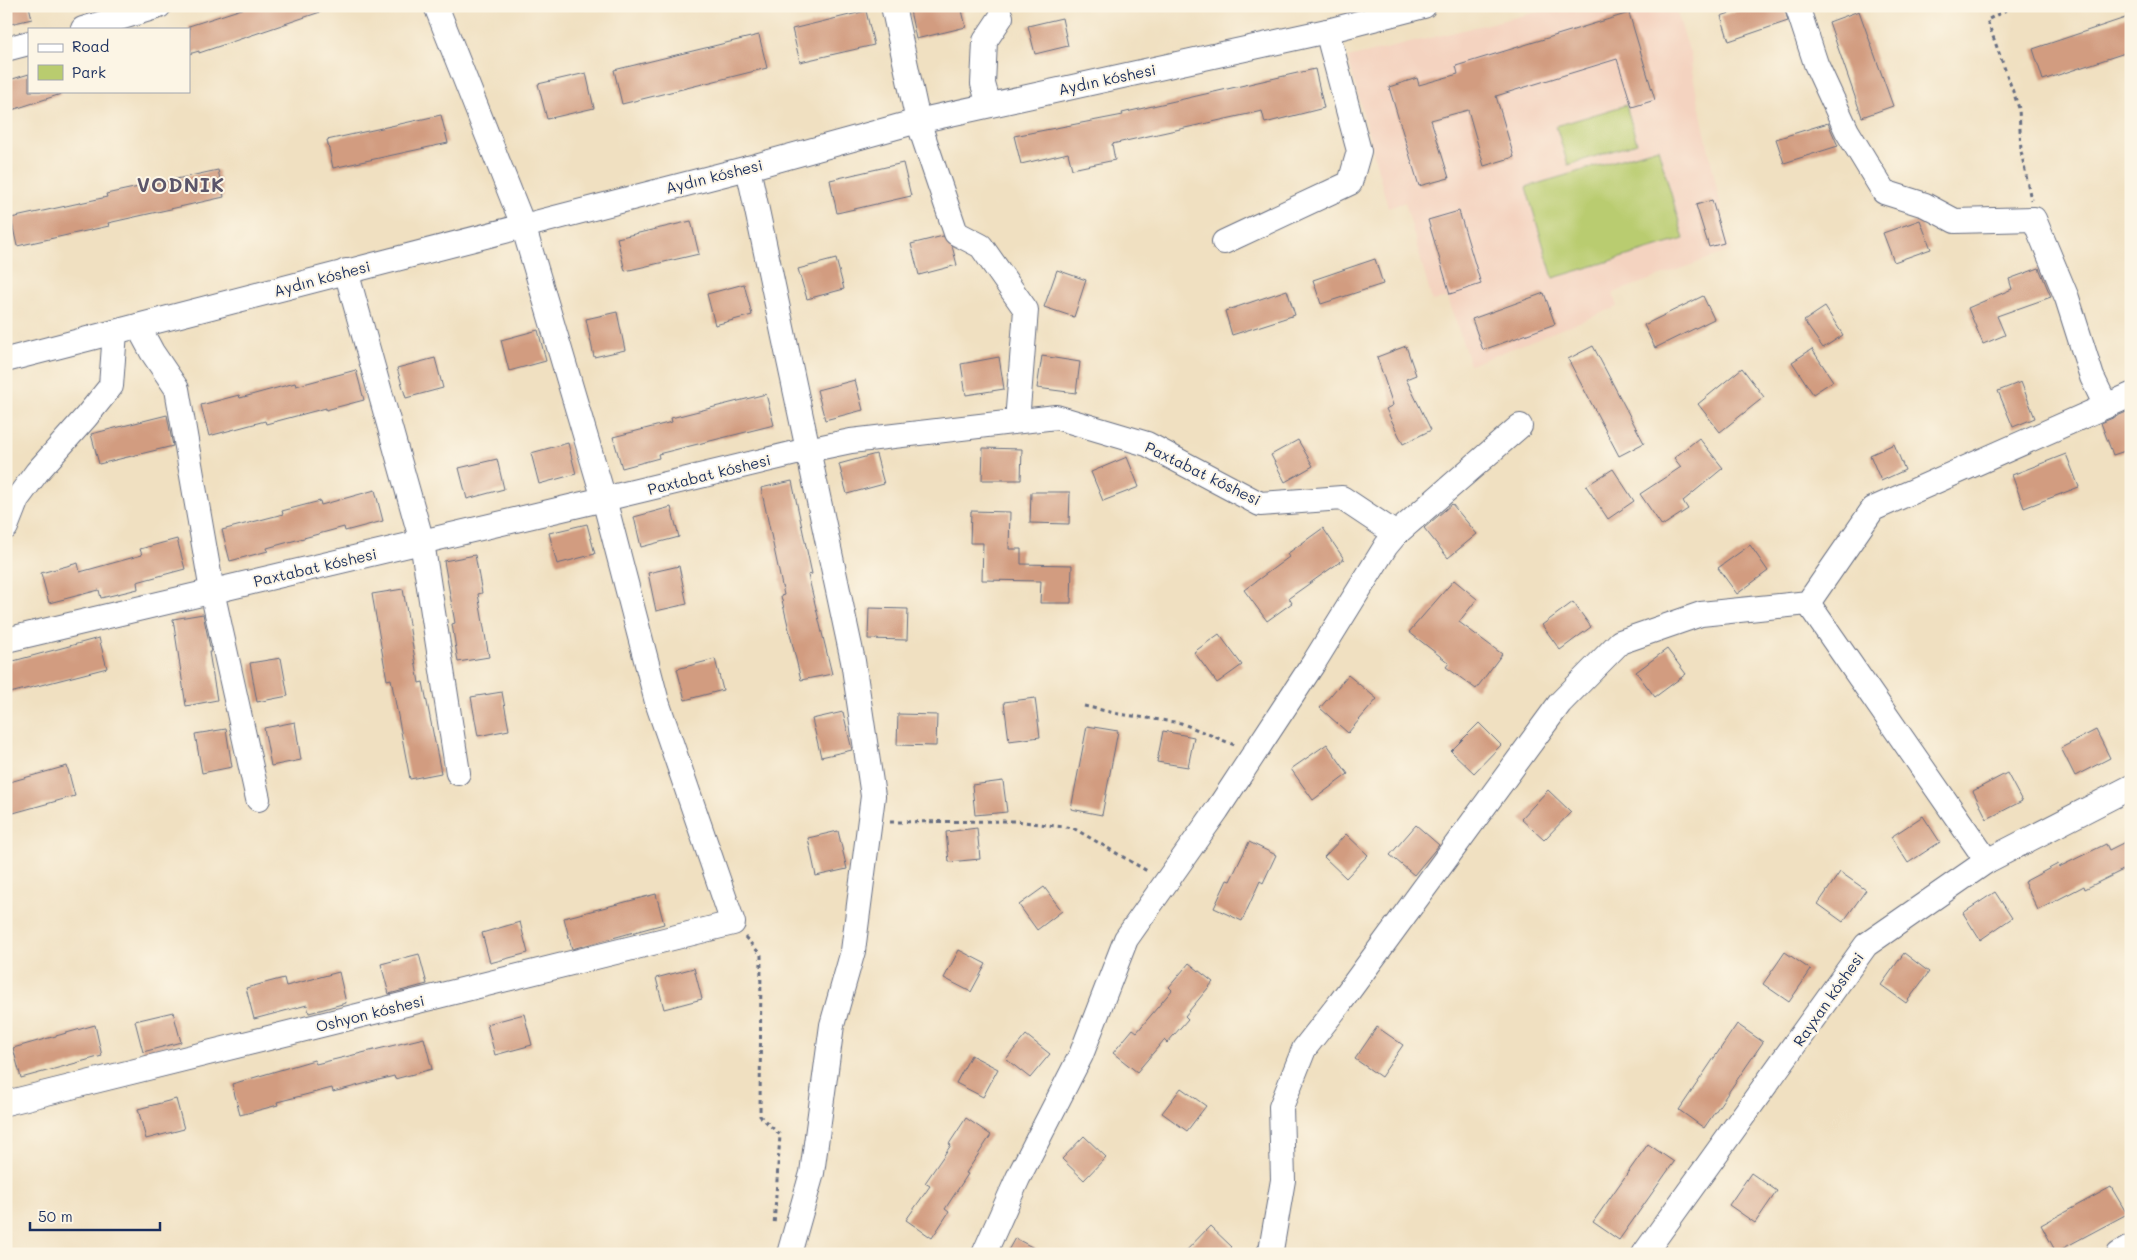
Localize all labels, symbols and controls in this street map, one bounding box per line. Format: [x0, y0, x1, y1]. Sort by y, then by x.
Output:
legend [28, 28, 190, 92]
text: Road [72, 36, 109, 56]
street label: Aydın kóshesi [1056, 59, 1158, 99]
text: Park [72, 62, 106, 82]
street label: Aydın kóshesi [663, 154, 765, 198]
district label: VODNIK [137, 171, 225, 197]
street label: Aydın kóshesi [271, 255, 373, 301]
street label: Paxtabat kóshesi [1142, 436, 1264, 510]
street label: Paxtabat kóshesi [645, 449, 773, 499]
street label: Paxtabat kóshesi [251, 543, 379, 591]
street label: Rayxan kóshesi [1788, 948, 1868, 1050]
street label: Oshyon kóshesi [314, 990, 426, 1036]
scale bar [30, 1200, 160, 1232]
text: 50 m [38, 1206, 73, 1226]

